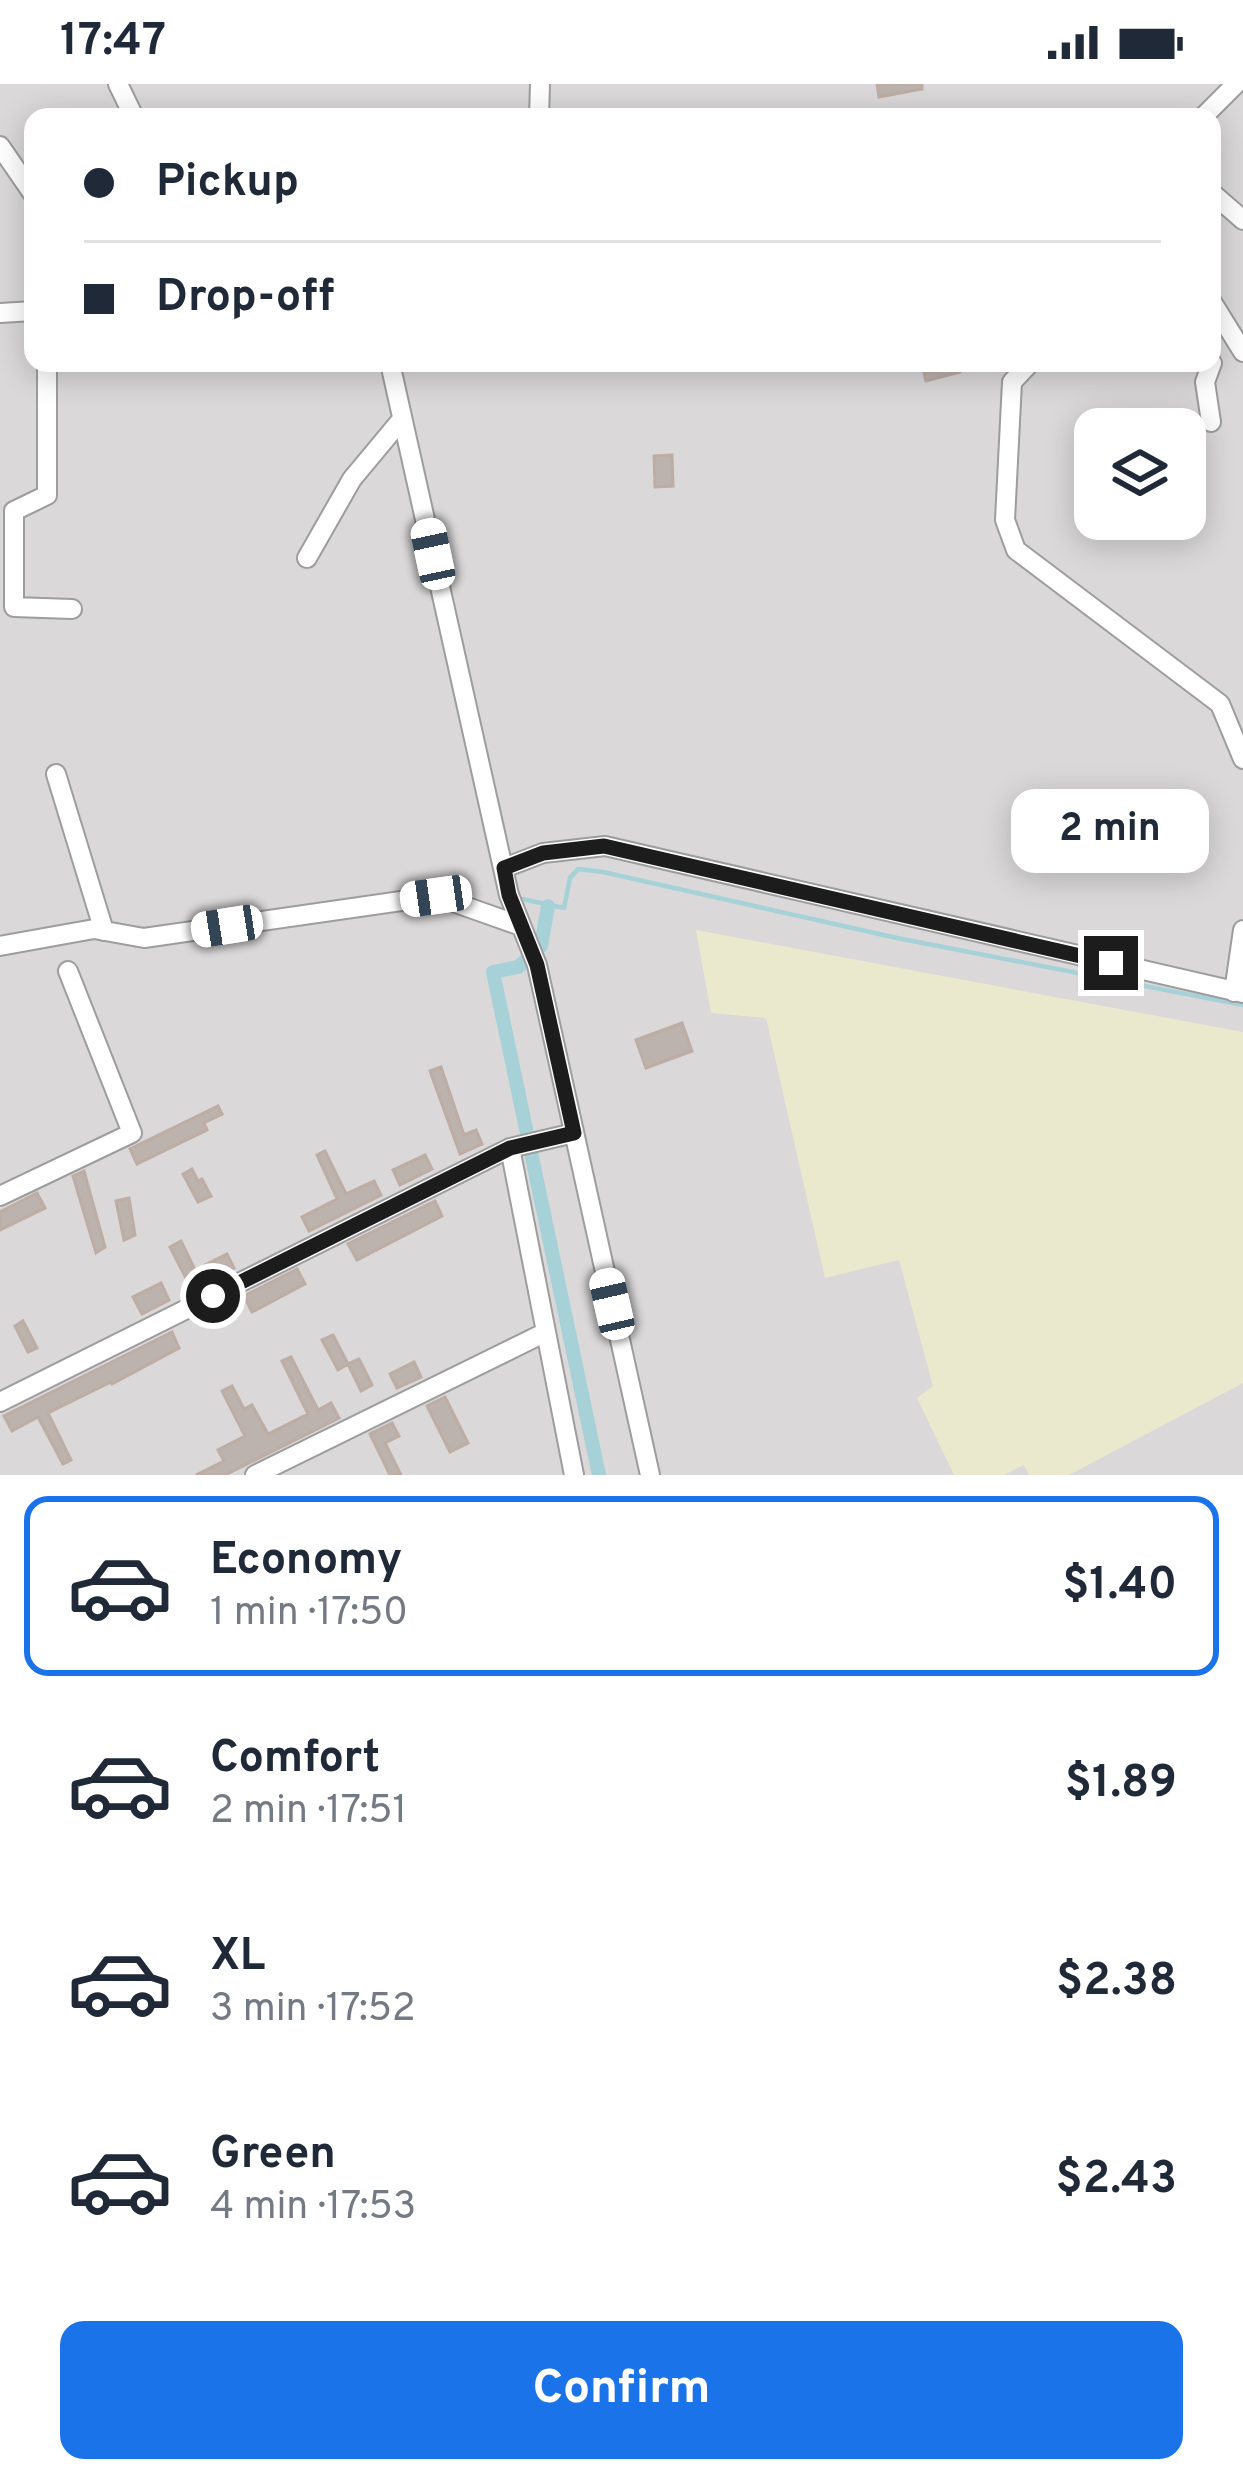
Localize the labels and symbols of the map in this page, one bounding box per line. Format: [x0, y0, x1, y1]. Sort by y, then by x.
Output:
car [408, 515, 458, 593]
callout: 2 min [1012, 789, 1210, 873]
car [398, 873, 474, 919]
car [189, 903, 265, 949]
route end [1084, 936, 1138, 990]
car [586, 1265, 638, 1343]
route start [186, 1269, 240, 1323]

